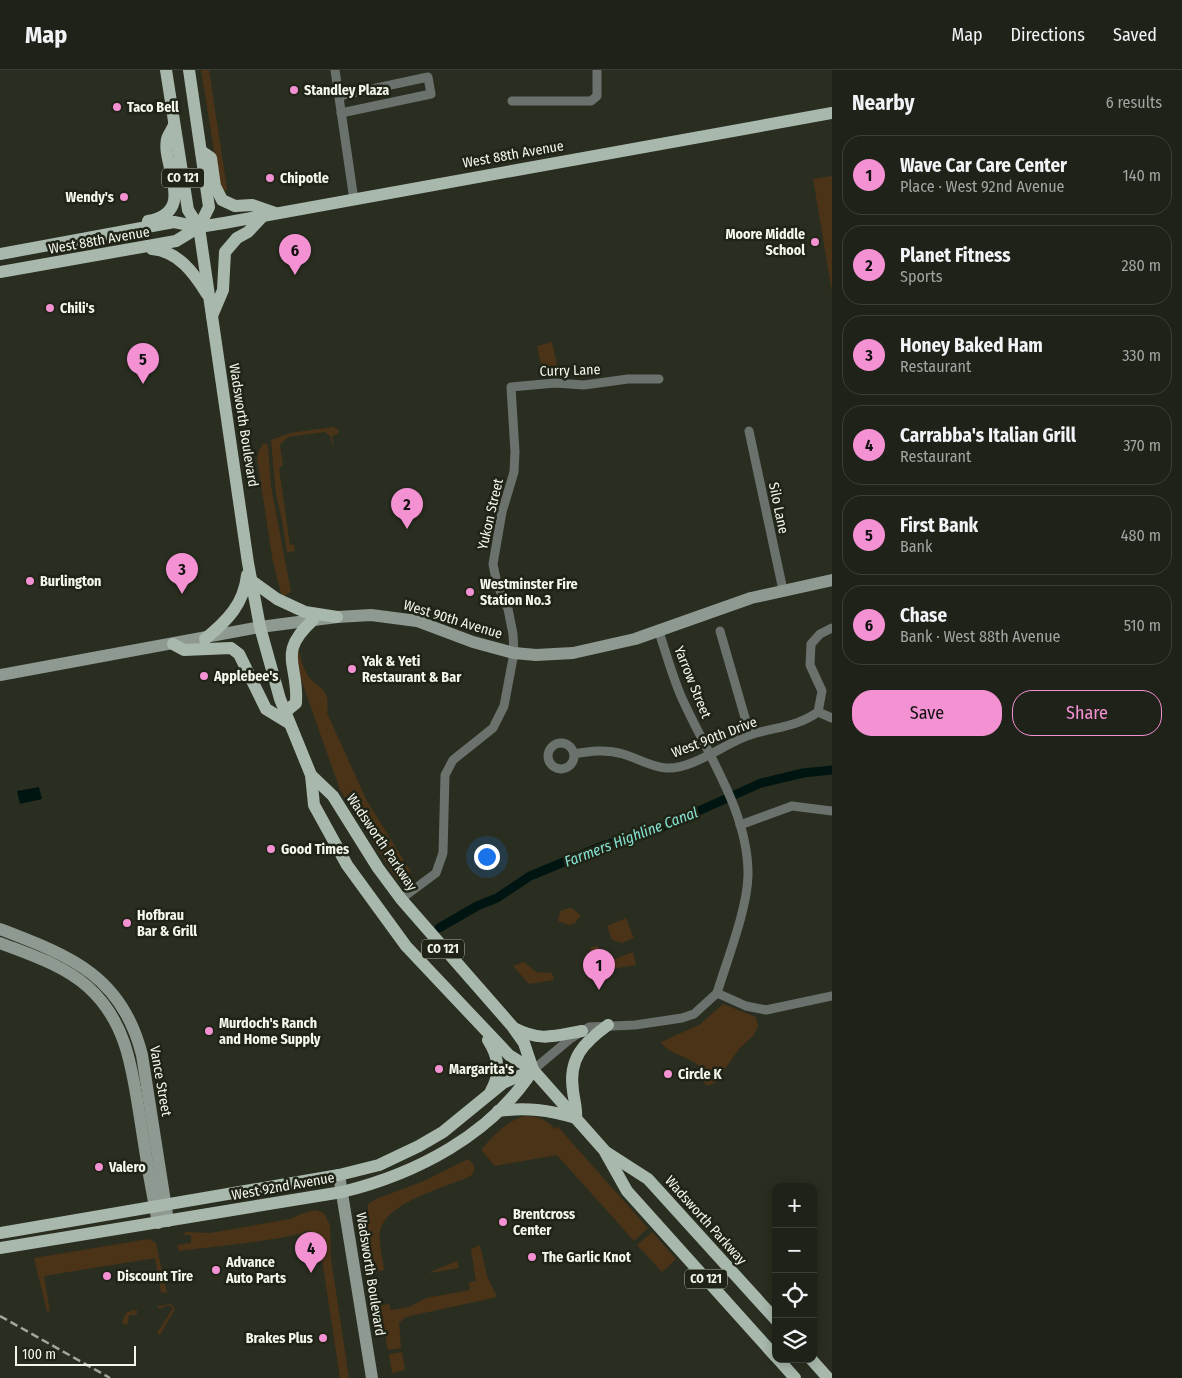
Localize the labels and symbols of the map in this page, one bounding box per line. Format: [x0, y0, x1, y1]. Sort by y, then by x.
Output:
place label: Standley Plaza [304, 82, 389, 99]
marker: Standley Plaza [288, 84, 300, 96]
place label: Taco Bell [127, 99, 179, 116]
marker: Taco Bell [111, 101, 123, 113]
street label: West 88th Avenue [461, 137, 565, 172]
road number: CO 121 [162, 169, 204, 188]
place label: Chipotle [280, 170, 329, 187]
marker: Chipotle [264, 172, 276, 184]
place label: Wendy's [65, 189, 114, 206]
marker: Wendy's [118, 191, 130, 203]
street label: West 88th Avenue [47, 223, 151, 258]
place label: Moore Middle School [725, 226, 805, 259]
pin: 6 [279, 234, 311, 275]
marker: Moore Middle School [809, 236, 821, 248]
place label: Chili's [60, 300, 95, 317]
marker: Chili's [44, 302, 56, 314]
pin: 5 [127, 343, 159, 384]
street label: Curry Lane [539, 361, 601, 380]
street label: Wadsworth Boulevard [225, 362, 262, 488]
street label: Yukon Street [474, 476, 507, 551]
street label: Silo Lane [765, 481, 792, 535]
pin: 2 [391, 488, 423, 529]
pin: 3 [166, 553, 198, 594]
place label: Burlington [40, 573, 101, 590]
marker: Burlington [24, 575, 36, 587]
place label: Westminster Fire Station No.3 [480, 576, 578, 609]
marker: Westminster Fire Station No.3 [464, 586, 476, 598]
street label: West 90th Avenue [401, 596, 504, 643]
street label: Yarrow Street [670, 644, 715, 721]
place label: Yak & Yeti Restaurant & Bar [361, 653, 462, 686]
marker: Yak & Yeti Restaurant & Bar [346, 663, 358, 675]
place label: Applebee's [213, 668, 278, 685]
marker: Applebee's [198, 670, 210, 682]
street label: West 90th Drive [669, 713, 759, 762]
street label: Wadsworth Parkway [343, 790, 421, 895]
water label: Farmers Highline Canal [562, 803, 700, 871]
place label: Good Times [281, 841, 349, 858]
marker: Good Times [265, 843, 277, 855]
your location [474, 844, 500, 870]
place label: Hofbrau Bar & Grill [137, 907, 197, 940]
marker: Hofbrau Bar & Grill [121, 917, 133, 929]
road number: CO 121 [422, 940, 464, 959]
pin: 1 [583, 949, 615, 990]
place label: Murdoch's Ranch and Home Supply [219, 1015, 321, 1048]
marker: Murdoch's Ranch and Home Supply [203, 1025, 215, 1037]
street label: Vance Street [146, 1045, 175, 1118]
place label: Margarita's [449, 1061, 514, 1078]
marker: Margarita's [433, 1063, 445, 1075]
place label: Circle K [678, 1066, 723, 1083]
marker: Circle K [662, 1068, 674, 1080]
place label: Valero [108, 1159, 146, 1176]
marker: Valero [93, 1161, 105, 1173]
street label: West 92nd Avenue [230, 1169, 336, 1204]
street label: Wadsworth Parkway [661, 1172, 750, 1269]
place label: Brentcross Center [513, 1206, 575, 1239]
street label: Wadsworth Boulevard [352, 1211, 389, 1337]
marker: Brentcross Center [497, 1216, 509, 1228]
pin: 4 [295, 1232, 327, 1273]
place label: The Garlic Knot [542, 1249, 632, 1266]
marker: The Garlic Knot [526, 1251, 538, 1263]
place label: Advance Auto Parts [225, 1254, 286, 1287]
marker: Advance Auto Parts [210, 1264, 222, 1276]
place label: Discount Tire [117, 1268, 193, 1285]
marker: Discount Tire [101, 1270, 113, 1282]
road number: CO 121 [685, 1270, 727, 1288]
place label: Brakes Plus [246, 1330, 313, 1347]
marker: Brakes Plus [317, 1332, 329, 1344]
scale bar [15, 1343, 136, 1366]

